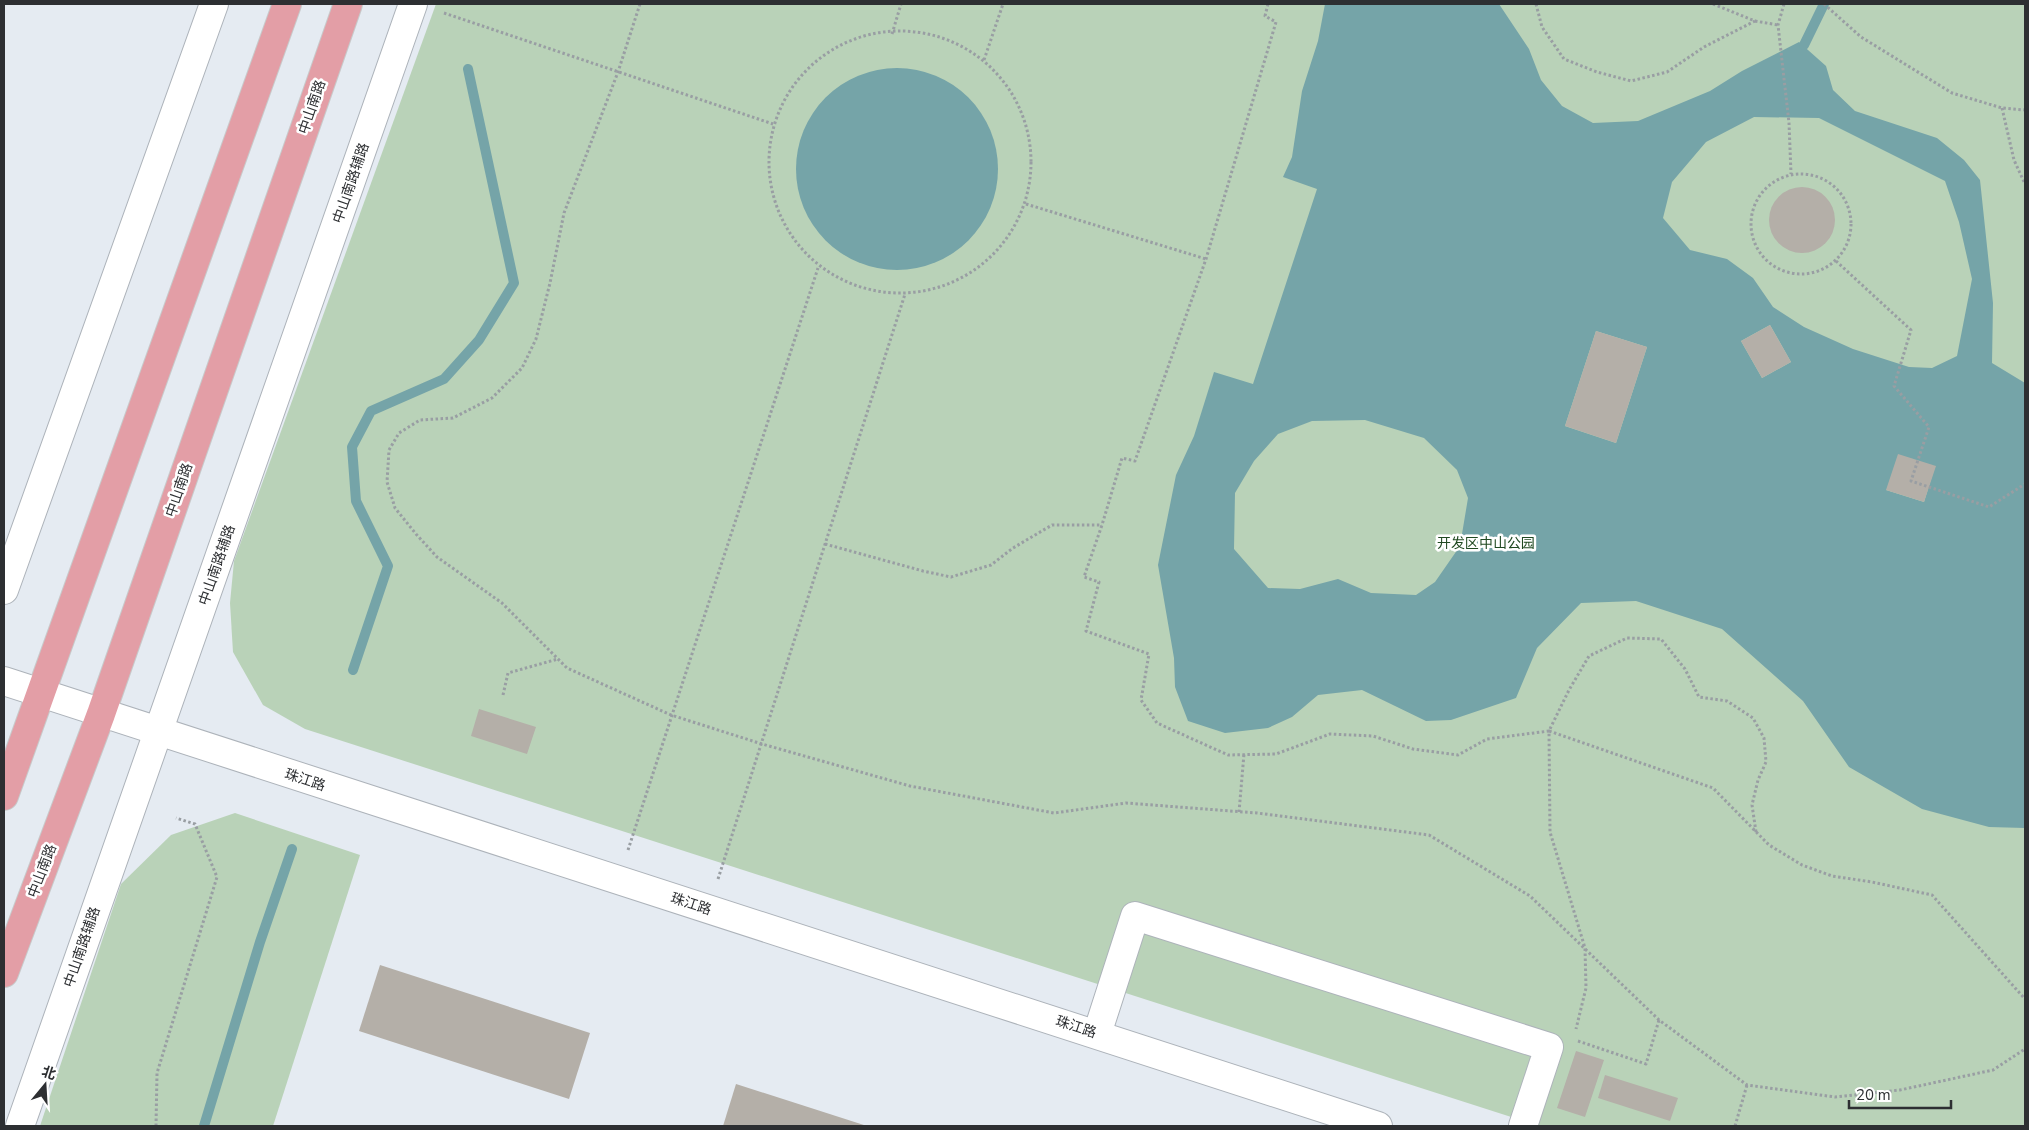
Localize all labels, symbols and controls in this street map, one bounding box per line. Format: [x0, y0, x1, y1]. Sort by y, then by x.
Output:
street label: 中山南路 [294, 77, 330, 137]
street label: 中山南路辅路 [328, 140, 374, 226]
street label: 中山南路 [161, 460, 197, 520]
street label: 中山南路辅路 [194, 522, 240, 608]
park label: 开发区中山公园 [1437, 534, 1535, 553]
street label: 珠江路 [282, 764, 328, 796]
street label: 中山南路 [23, 841, 61, 901]
street label: 珠江路 [668, 888, 714, 920]
street label: 中山南路辅路 [59, 904, 105, 990]
street label: 珠江路 [1053, 1011, 1099, 1043]
north arrow [20, 1060, 70, 1110]
text: 北 [39, 1062, 58, 1084]
scale bar [1849, 1078, 1952, 1110]
text: 20 m [1856, 1085, 1891, 1105]

